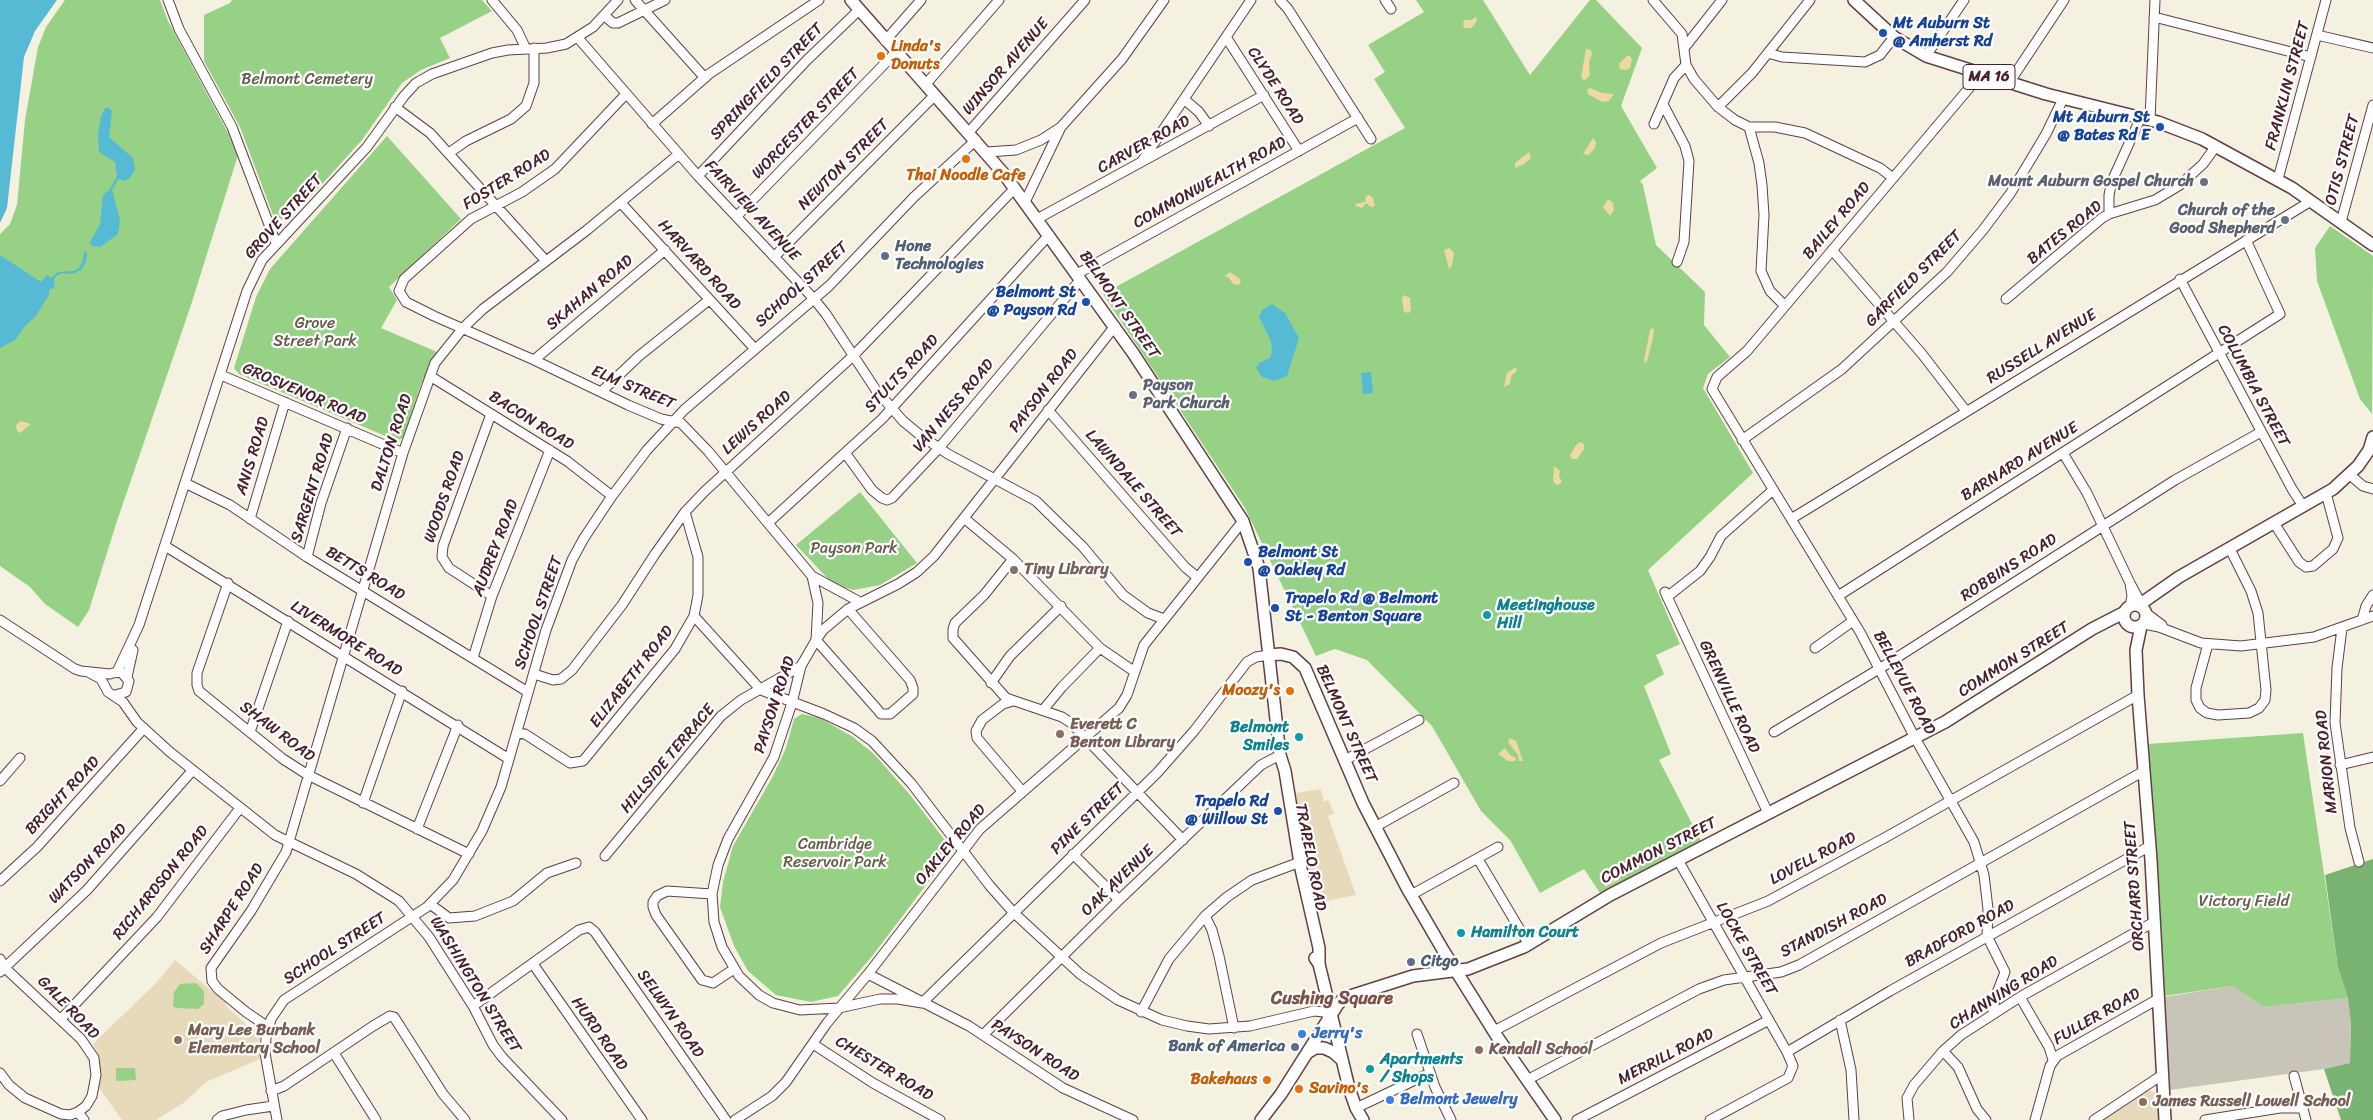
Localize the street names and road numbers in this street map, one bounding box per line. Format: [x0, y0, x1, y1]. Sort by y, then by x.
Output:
street label: WINSOR AVENUE [959, 15, 1053, 119]
street label: SPRINGFIELD STREET [706, 20, 828, 144]
street label: FRANKLIN STREET [2262, 20, 2314, 152]
street label: CLYDE ROAD [1243, 43, 1307, 129]
road number: MA 16 [1963, 64, 2015, 90]
street label: WORCESTER STREET [748, 65, 864, 183]
street label: CARVER ROAD [1095, 112, 1193, 178]
street label: OTIS STREET [2322, 113, 2364, 207]
street label: NEWTON STREET [795, 116, 893, 214]
street label: COMMONWEALTH ROAD [1130, 133, 1290, 233]
street label: FOSTER ROAD [460, 145, 554, 215]
street label: FAIRVIEW AVENUE [700, 156, 804, 266]
street label: GROVE STREET [241, 171, 327, 263]
street label: BAILEY ROAD [1799, 178, 1875, 264]
street label: BATES ROAD [2024, 197, 2106, 269]
street label: HARVARD ROAD [653, 216, 745, 314]
street label: GARFIELD STREET [1862, 227, 1966, 331]
street label: SCHOOL STREET [752, 238, 852, 332]
street label: BELMONT STREET [1075, 247, 1163, 363]
street label: SKAHAN ROAD [543, 251, 637, 335]
street label: RUSSELL AVENUE [1984, 306, 2100, 388]
street label: COLUMBIA STREET [2213, 322, 2293, 450]
street label: STULTS ROAD [861, 331, 943, 417]
street label: PAYSON ROAD [1005, 345, 1083, 437]
street label: VAN NESS ROAD [909, 355, 999, 457]
street label: GROSVENOR ROAD [239, 359, 369, 429]
street label: ELM STREET [588, 362, 678, 414]
street label: BACON ROAD [485, 387, 577, 455]
street label: LEWIS ROAD [718, 387, 796, 459]
street label: DALTON ROAD [367, 392, 417, 494]
street label: ANIS ROAD [232, 415, 274, 497]
street label: BARNARD AVENUE [1958, 418, 2082, 506]
street label: LAWNDALE STREET [1081, 426, 1185, 542]
street label: SARGENT ROAD [287, 431, 339, 545]
street label: WOODS ROAD [420, 449, 470, 545]
street label: AUDREY ROAD [469, 497, 523, 599]
street label: ROBBINS ROAD [1957, 530, 2061, 606]
street label: BETTS ROAD [322, 543, 408, 605]
street label: SCHOOL STREET [511, 554, 567, 672]
street label: LIVERMORE ROAD [287, 597, 405, 681]
street label: COMMON STREET [1955, 618, 2073, 702]
street label: ELIZABETH ROAD [586, 622, 678, 732]
street label: BELLEVUE ROAD [1869, 628, 1939, 738]
street label: GRENVILLE ROAD [1694, 638, 1764, 756]
street label: PAYSON ROAD [750, 654, 800, 756]
street label: BELMONT STREET [1311, 662, 1381, 786]
street label: SHAW ROAD [236, 698, 318, 766]
street label: HILLSIDE TERRACE [617, 701, 719, 817]
street label: MARION ROAD [2312, 709, 2342, 815]
street label: BRIGHT ROAD [22, 753, 104, 839]
street label: PINE STREET [1047, 779, 1129, 859]
street label: OAKLEY ROAD [912, 801, 990, 889]
street label: TRAPELO ROAD [1290, 802, 1330, 912]
street label: COMMON STREET [1598, 814, 1720, 888]
street label: WATSON ROAD [45, 820, 131, 908]
street label: ORCHARD STREET [2121, 821, 2149, 951]
street label: RICHARDSON ROAD [109, 822, 213, 944]
street label: LOVELL ROAD [1766, 828, 1860, 890]
street label: OAK AVENUE [1078, 842, 1158, 920]
street label: SHARPE ROAD [196, 860, 268, 958]
street label: STANDISH ROAD [1777, 890, 1891, 962]
street label: BRADFORD ROAD [1902, 896, 2018, 972]
street label: LOCKE STREET [1711, 899, 1781, 999]
street label: SCHOOL STREET [280, 909, 390, 989]
street label: WASHINGTON STREET [425, 913, 525, 1057]
street label: CHANNING ROAD [1946, 952, 2062, 1034]
street label: SELWYN ROAD [632, 966, 708, 1062]
street label: GALE ROAD [33, 972, 103, 1044]
street label: FULLER ROAD [2050, 984, 2144, 1050]
street label: HURD ROAD [567, 994, 631, 1074]
street label: PAYSON ROAD [988, 1016, 1082, 1086]
street label: MERRILL ROAD [1615, 1025, 1717, 1089]
street label: CHESTER ROAD [832, 1032, 936, 1106]

